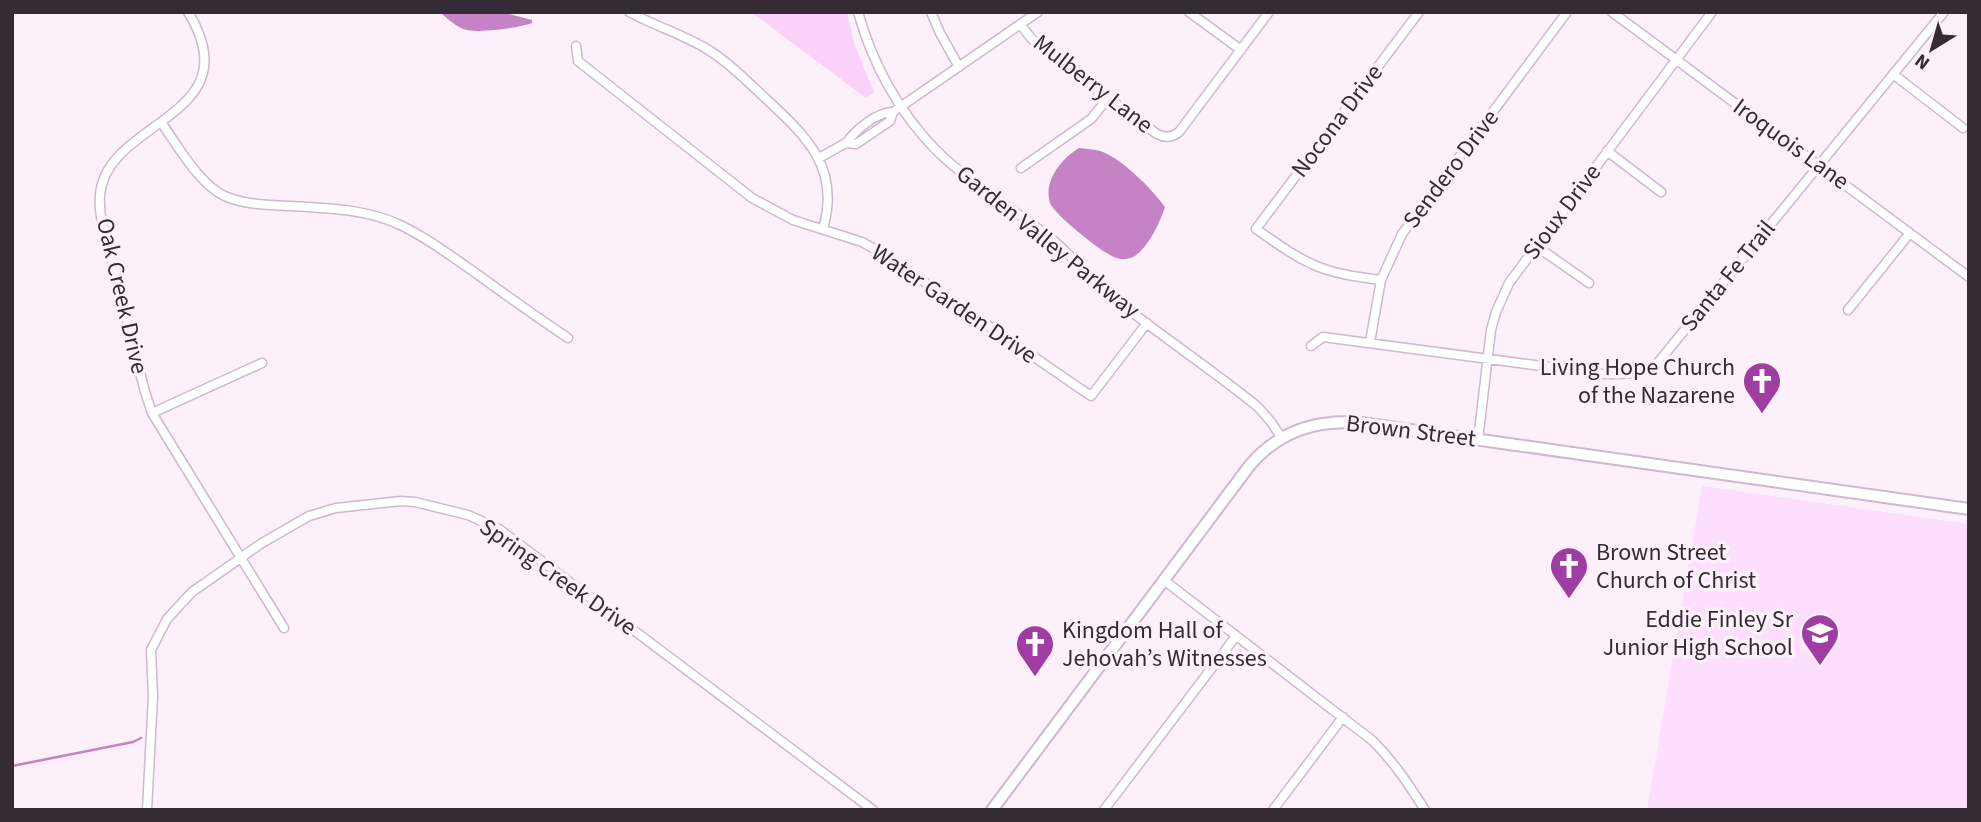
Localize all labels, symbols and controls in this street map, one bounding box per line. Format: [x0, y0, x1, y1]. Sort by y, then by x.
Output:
north arrow [1897, 14, 1967, 84]
street label: Mulberry Lane [1026, 26, 1160, 142]
text: N [1909, 47, 1936, 76]
street label: Nocona Drive [1283, 57, 1391, 185]
street label: Iroquois Lane [1726, 90, 1856, 198]
street label: Sendero Drive [1395, 102, 1507, 236]
street label: Garden Valley Parkway [949, 157, 1147, 327]
street label: Sioux Drive [1514, 157, 1610, 267]
street label: Santa Fe Trail [1672, 213, 1784, 339]
street label: Oak Creek Drive [87, 215, 157, 377]
street label: Water Garden Drive [864, 235, 1044, 373]
place label: Living Hope Church of the Nazarene [1540, 350, 1735, 413]
church icon: Living Hope Church of the Nazarene [1741, 360, 1783, 415]
street label: Brown Street [1344, 406, 1478, 456]
street label: Spring Creek Drive [472, 510, 644, 644]
place label: Brown Street Church of Christ [1596, 535, 1756, 598]
church icon: Brown Street Church of Christ [1548, 545, 1590, 600]
place label: Eddie Finley Sr Junior High School [1603, 602, 1794, 665]
school or university icon: Eddie Finley Sr Junior High School [1799, 612, 1841, 667]
place label: Kingdom Hall of Jehovah’s Witnesses [1062, 613, 1267, 676]
church icon: Kingdom Hall of Jehovah’s Witnesses [1014, 623, 1056, 678]

